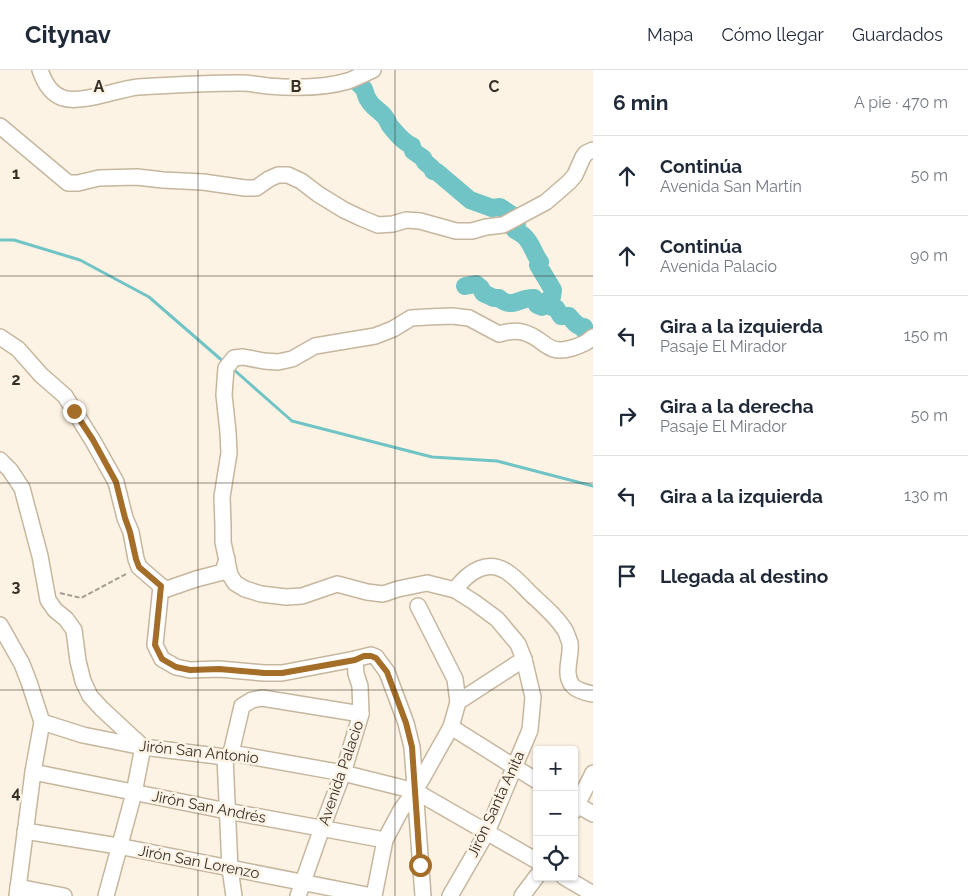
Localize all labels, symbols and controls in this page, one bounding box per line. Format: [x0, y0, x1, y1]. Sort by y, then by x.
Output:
text: Citynav [25, 20, 111, 49]
text: Mapa [647, 24, 693, 45]
text: Cómo llegar [721, 24, 824, 45]
text: Guardados [852, 24, 943, 45]
text: A [94, 77, 105, 96]
text: B [291, 77, 302, 96]
text: C [489, 77, 500, 96]
text: 6 min [613, 90, 668, 115]
text: A pie · 470 m [854, 93, 948, 112]
text: Continúa [660, 155, 742, 177]
icon: ahead [613, 162, 641, 190]
text: 1 [12, 164, 20, 183]
text: 50 m [911, 166, 948, 185]
text: Avenida San Martín [660, 177, 802, 196]
text: Continúa [660, 235, 742, 257]
icon: ahead [613, 242, 641, 270]
text: 90 m [910, 246, 948, 265]
text: Avenida Palacio [660, 257, 777, 276]
text: Gira a la izquierda [660, 315, 823, 337]
icon: left [613, 322, 641, 350]
text: 150 m [904, 326, 948, 345]
text: Pasaje El Mirador [660, 337, 787, 356]
text: 2 [11, 370, 21, 389]
text: Gira a la derecha [660, 395, 814, 417]
route end [63, 400, 86, 423]
icon: right [613, 402, 641, 430]
text: 50 m [911, 406, 948, 425]
text: Pasaje El Mirador [660, 417, 787, 436]
icon: left [613, 482, 641, 510]
text: Gira a la izquierda [660, 485, 823, 507]
text: 130 m [904, 486, 948, 505]
icon: arrive [613, 562, 641, 590]
text: Llegada al destino [660, 565, 828, 587]
text: 3 [12, 577, 21, 596]
street label: Avenida Palacio [315, 718, 367, 828]
street label: Jirón San Antonio [138, 737, 260, 767]
map controls [533, 746, 578, 881]
button: + [533, 746, 578, 791]
street label: Jirón Santa Anita [464, 748, 528, 860]
text: 4 [11, 783, 21, 802]
street label: Jirón San Andrés [151, 787, 267, 827]
button: − [533, 791, 578, 836]
button: locate [533, 836, 578, 881]
street label: Jirón San Lorenzo [137, 841, 261, 883]
route start [409, 854, 432, 877]

